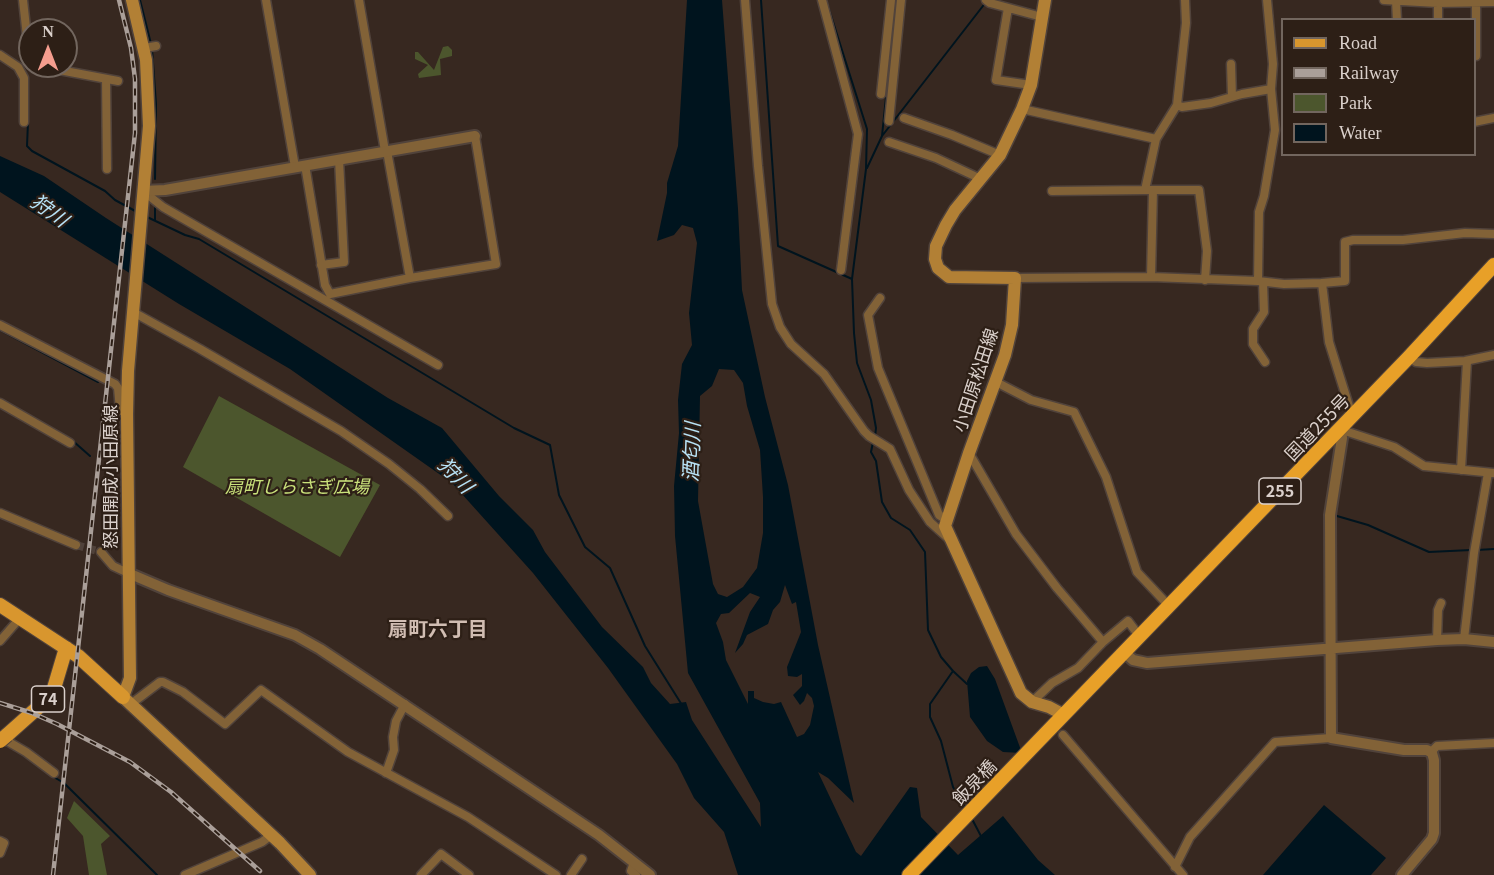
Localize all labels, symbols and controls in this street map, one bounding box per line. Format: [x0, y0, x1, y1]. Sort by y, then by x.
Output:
north arrow [18, 18, 78, 78]
legend [1281, 18, 1476, 156]
text: N [42, 23, 54, 40]
text: Road [1339, 33, 1377, 53]
text: Railway [1339, 63, 1399, 83]
text: Park [1339, 93, 1372, 113]
text: Water [1339, 123, 1382, 143]
water label: 狩川 [27, 189, 73, 231]
street label: 小田原松田線 [948, 325, 1002, 435]
street label: 国道255号 [1280, 389, 1354, 465]
street label: 怒田開成小田原線 [99, 405, 121, 549]
water label: 酒匂川 [678, 422, 704, 482]
water label: 狩川 [433, 452, 479, 498]
park label: 扇町しらさぎ広場 [225, 475, 369, 497]
road number: 255 [1259, 478, 1301, 504]
district label: 扇町六丁目 [388, 616, 488, 640]
road number: 74 [32, 686, 64, 712]
street label: 飯泉橋 [947, 755, 1001, 809]

